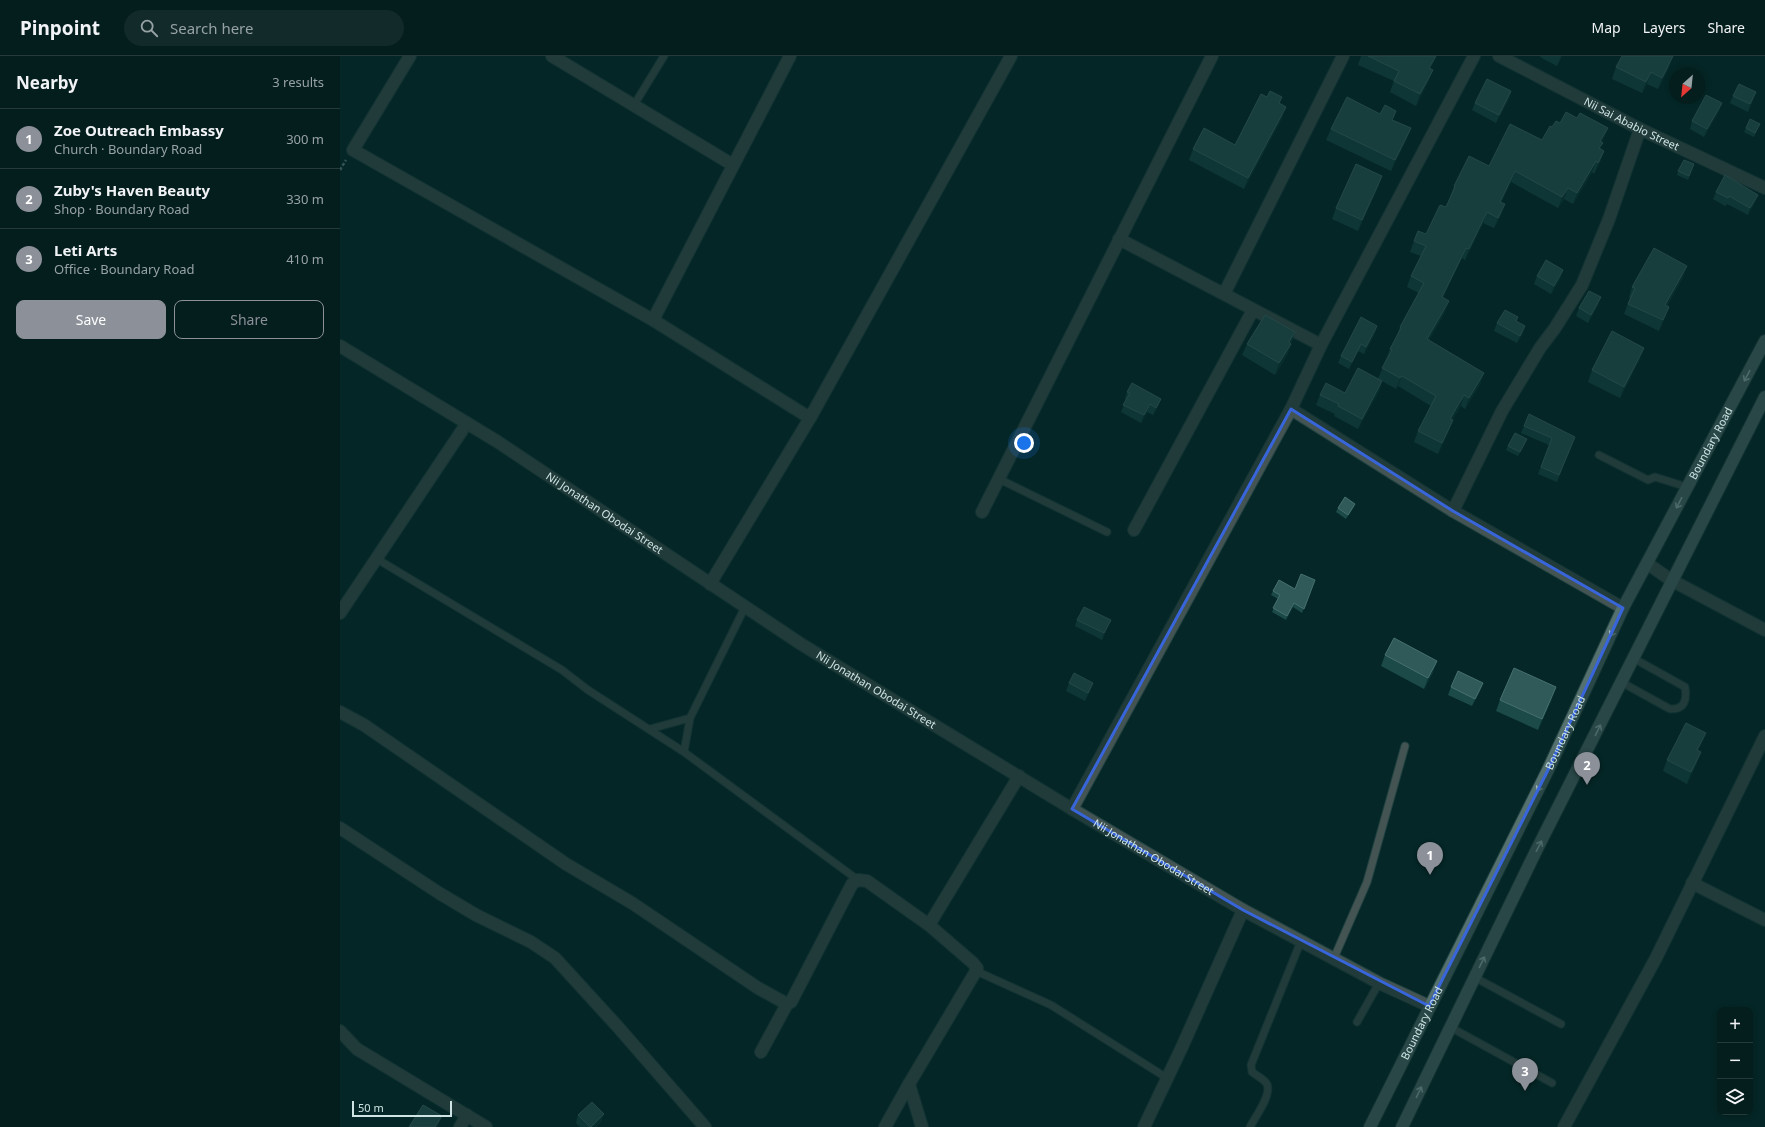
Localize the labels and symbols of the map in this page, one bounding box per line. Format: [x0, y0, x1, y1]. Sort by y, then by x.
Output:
north arrow [1669, 68, 1705, 104]
street label: Nii Sai Ababio Street [1582, 93, 1682, 154]
one-way arrow [1742, 370, 1750, 382]
street label: Boundary Road [1685, 404, 1736, 482]
your location [1014, 433, 1034, 453]
street label: Nii Jonathan Obodai Street [543, 468, 666, 557]
one-way arrow [1675, 497, 1682, 509]
one-way arrow [1609, 624, 1616, 636]
street label: Nii Jonathan Obodai Street [814, 647, 939, 732]
street label: Boundary Road [1541, 693, 1588, 772]
one-way arrow [1594, 724, 1602, 736]
pin: 2 [1574, 752, 1600, 785]
one-way arrow [1536, 780, 1543, 792]
street label: Nii Jonathan Obodai Street [1091, 815, 1217, 898]
one-way arrow [1535, 840, 1543, 852]
pin: 1 [1417, 842, 1443, 875]
one-way arrow [1479, 957, 1486, 969]
street label: Boundary Road [1397, 984, 1446, 1062]
pin: 3 [1512, 1058, 1538, 1091]
one-way arrow [1416, 1086, 1423, 1098]
scale bar [352, 1099, 452, 1118]

